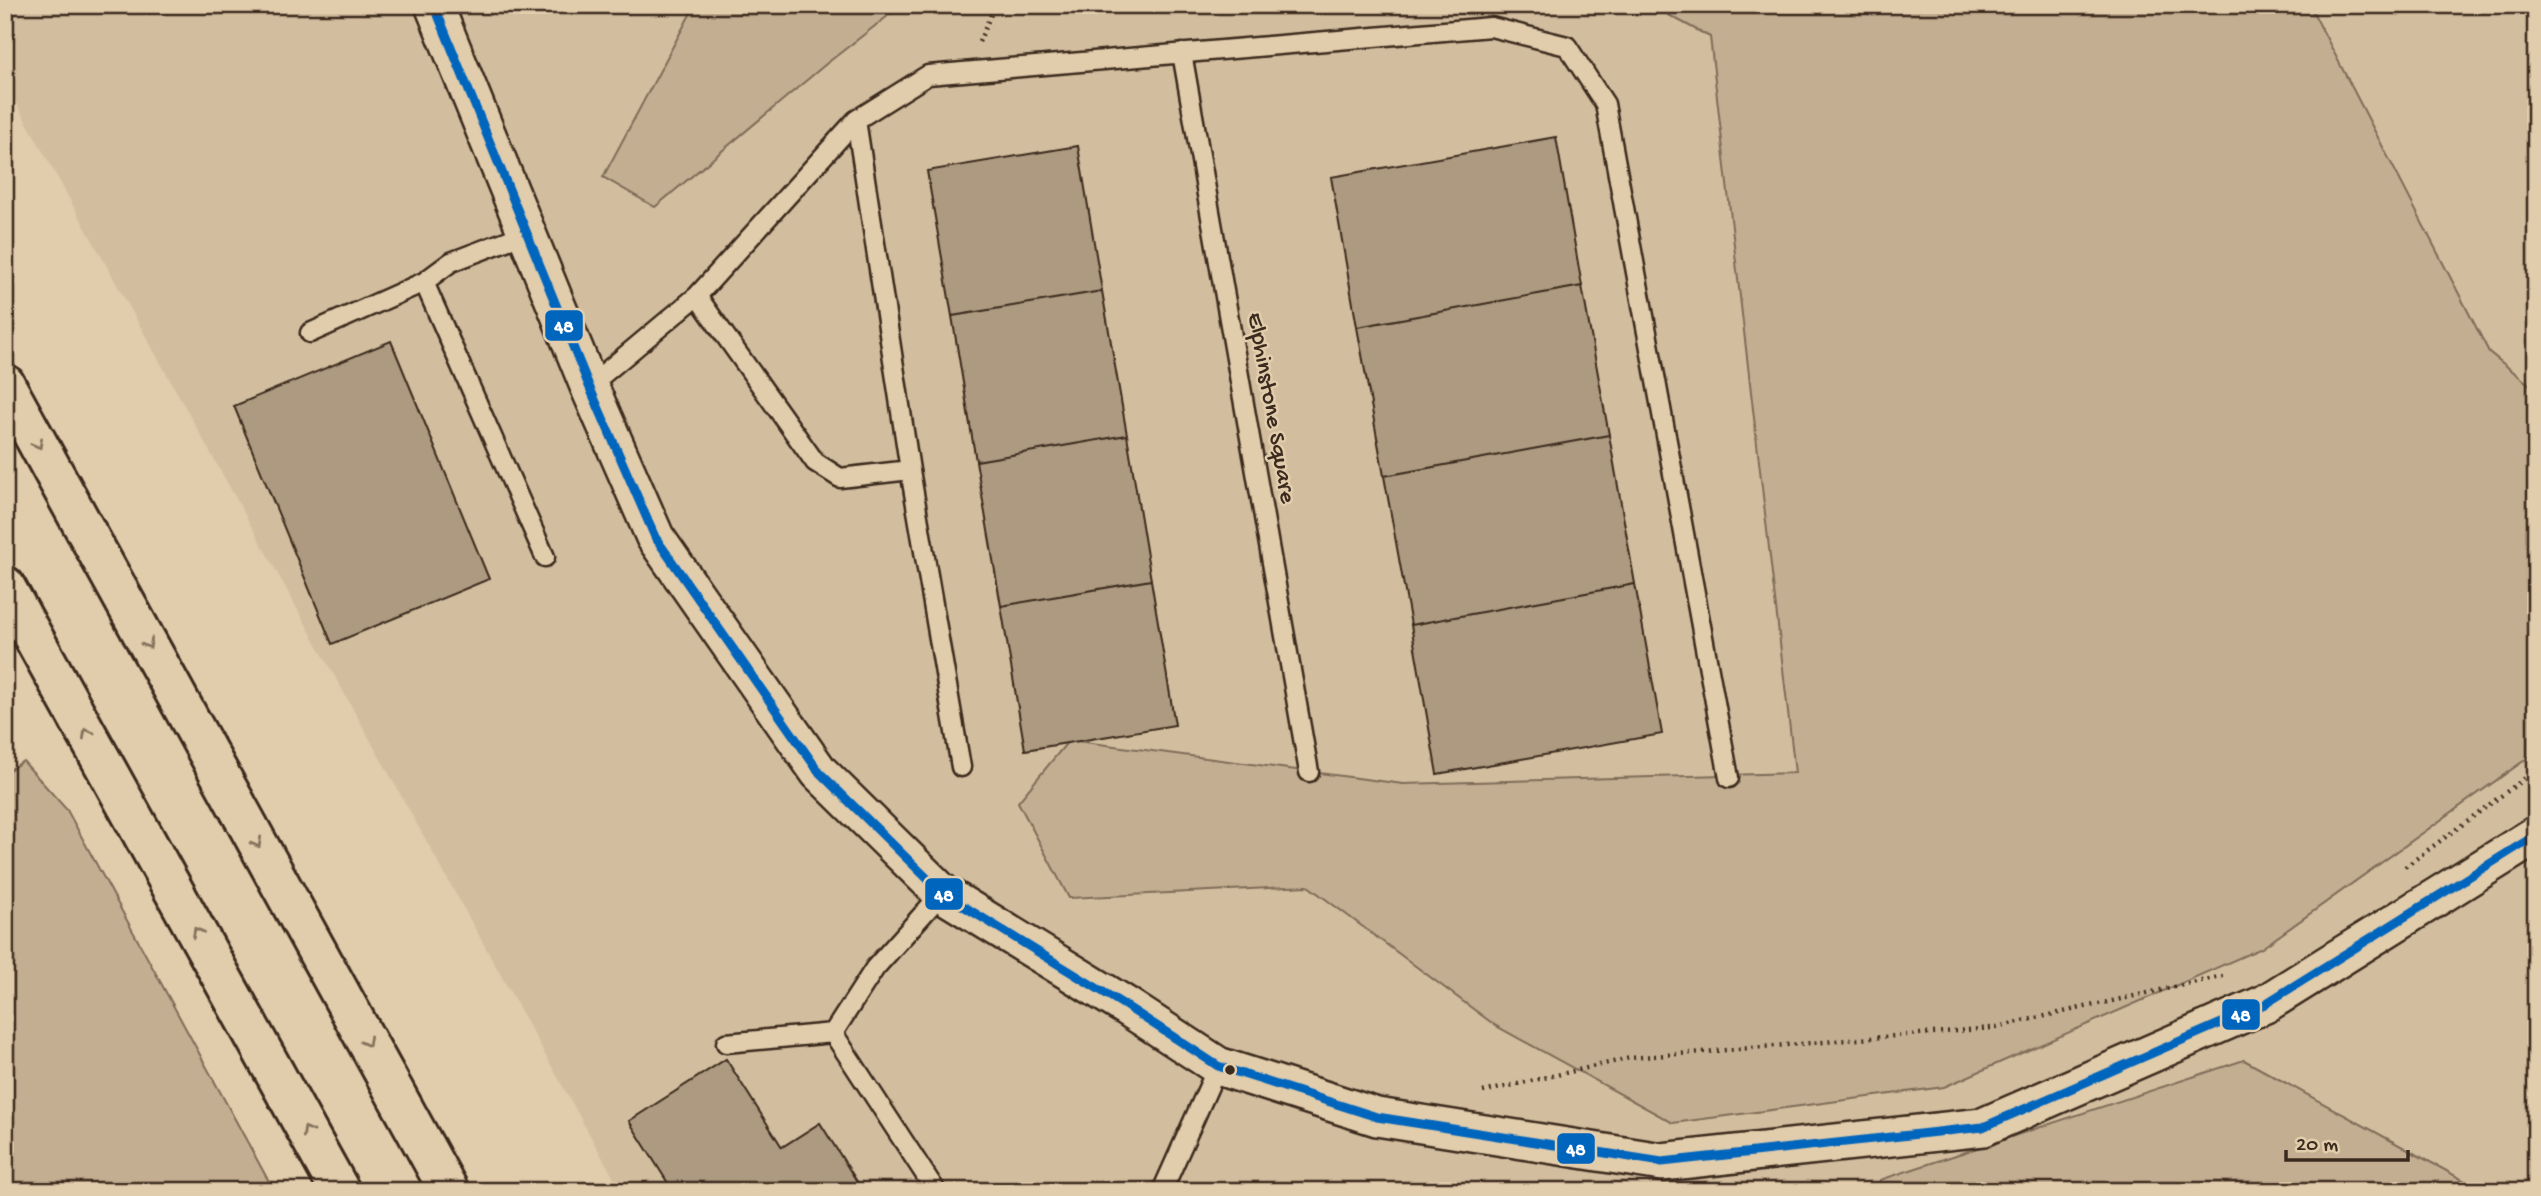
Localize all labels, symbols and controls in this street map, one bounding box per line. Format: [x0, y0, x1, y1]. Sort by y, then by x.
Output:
line badge: 48 [544, 309, 584, 342]
street label: Elphinstone Square [1239, 310, 1301, 506]
text: 48 [553, 317, 574, 340]
one-way arrow [30, 437, 43, 449]
one-way arrow [140, 636, 153, 649]
one-way arrow [82, 728, 95, 740]
one-way arrow [249, 836, 262, 848]
line badge: 48 [924, 877, 964, 911]
text: 48 [933, 886, 954, 909]
one-way arrow [192, 927, 205, 939]
line badge: 48 [2221, 998, 2261, 1031]
text: 48 [2230, 1006, 2251, 1029]
one-way arrow [359, 1035, 372, 1047]
unlabelled marker [1223, 1063, 1237, 1077]
scale bar [2286, 1119, 2408, 1163]
one-way arrow [302, 1126, 315, 1138]
line badge: 48 [1556, 1132, 1596, 1165]
text: 20 m [2296, 1134, 2338, 1159]
text: 48 [1565, 1140, 1586, 1163]

